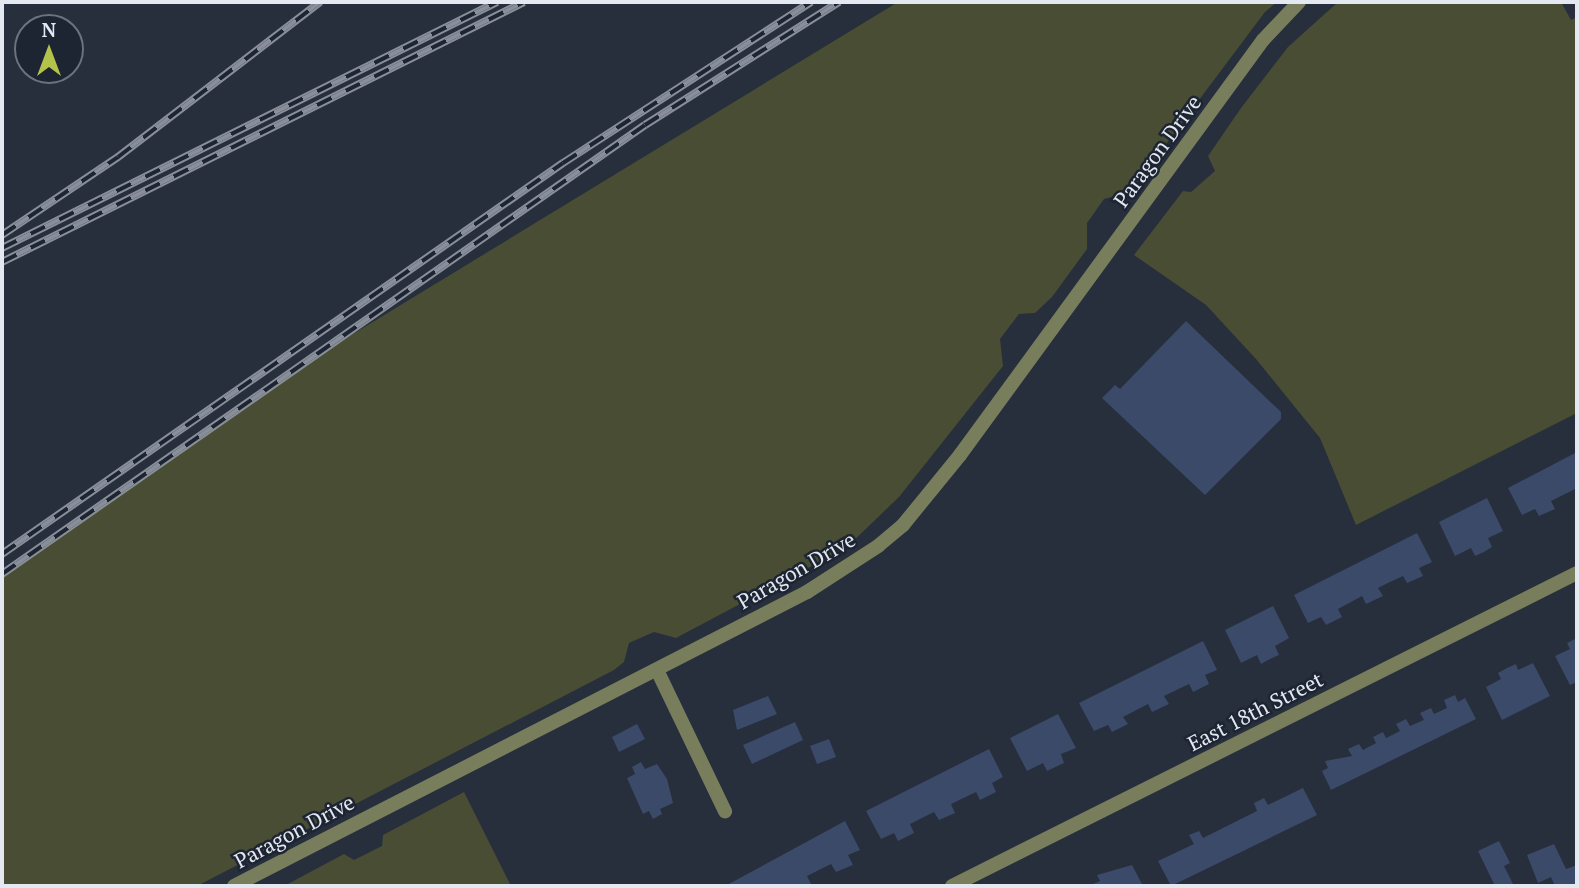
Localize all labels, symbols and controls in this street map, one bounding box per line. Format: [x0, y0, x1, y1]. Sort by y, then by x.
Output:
north arrow [14, 14, 84, 84]
text: N [42, 17, 56, 42]
street label: Paragon Drive [1108, 90, 1206, 212]
street label: Paragon Drive [733, 526, 859, 614]
street label: East 18th Street [1183, 666, 1327, 756]
street label: Paragon Drive [230, 789, 358, 873]

